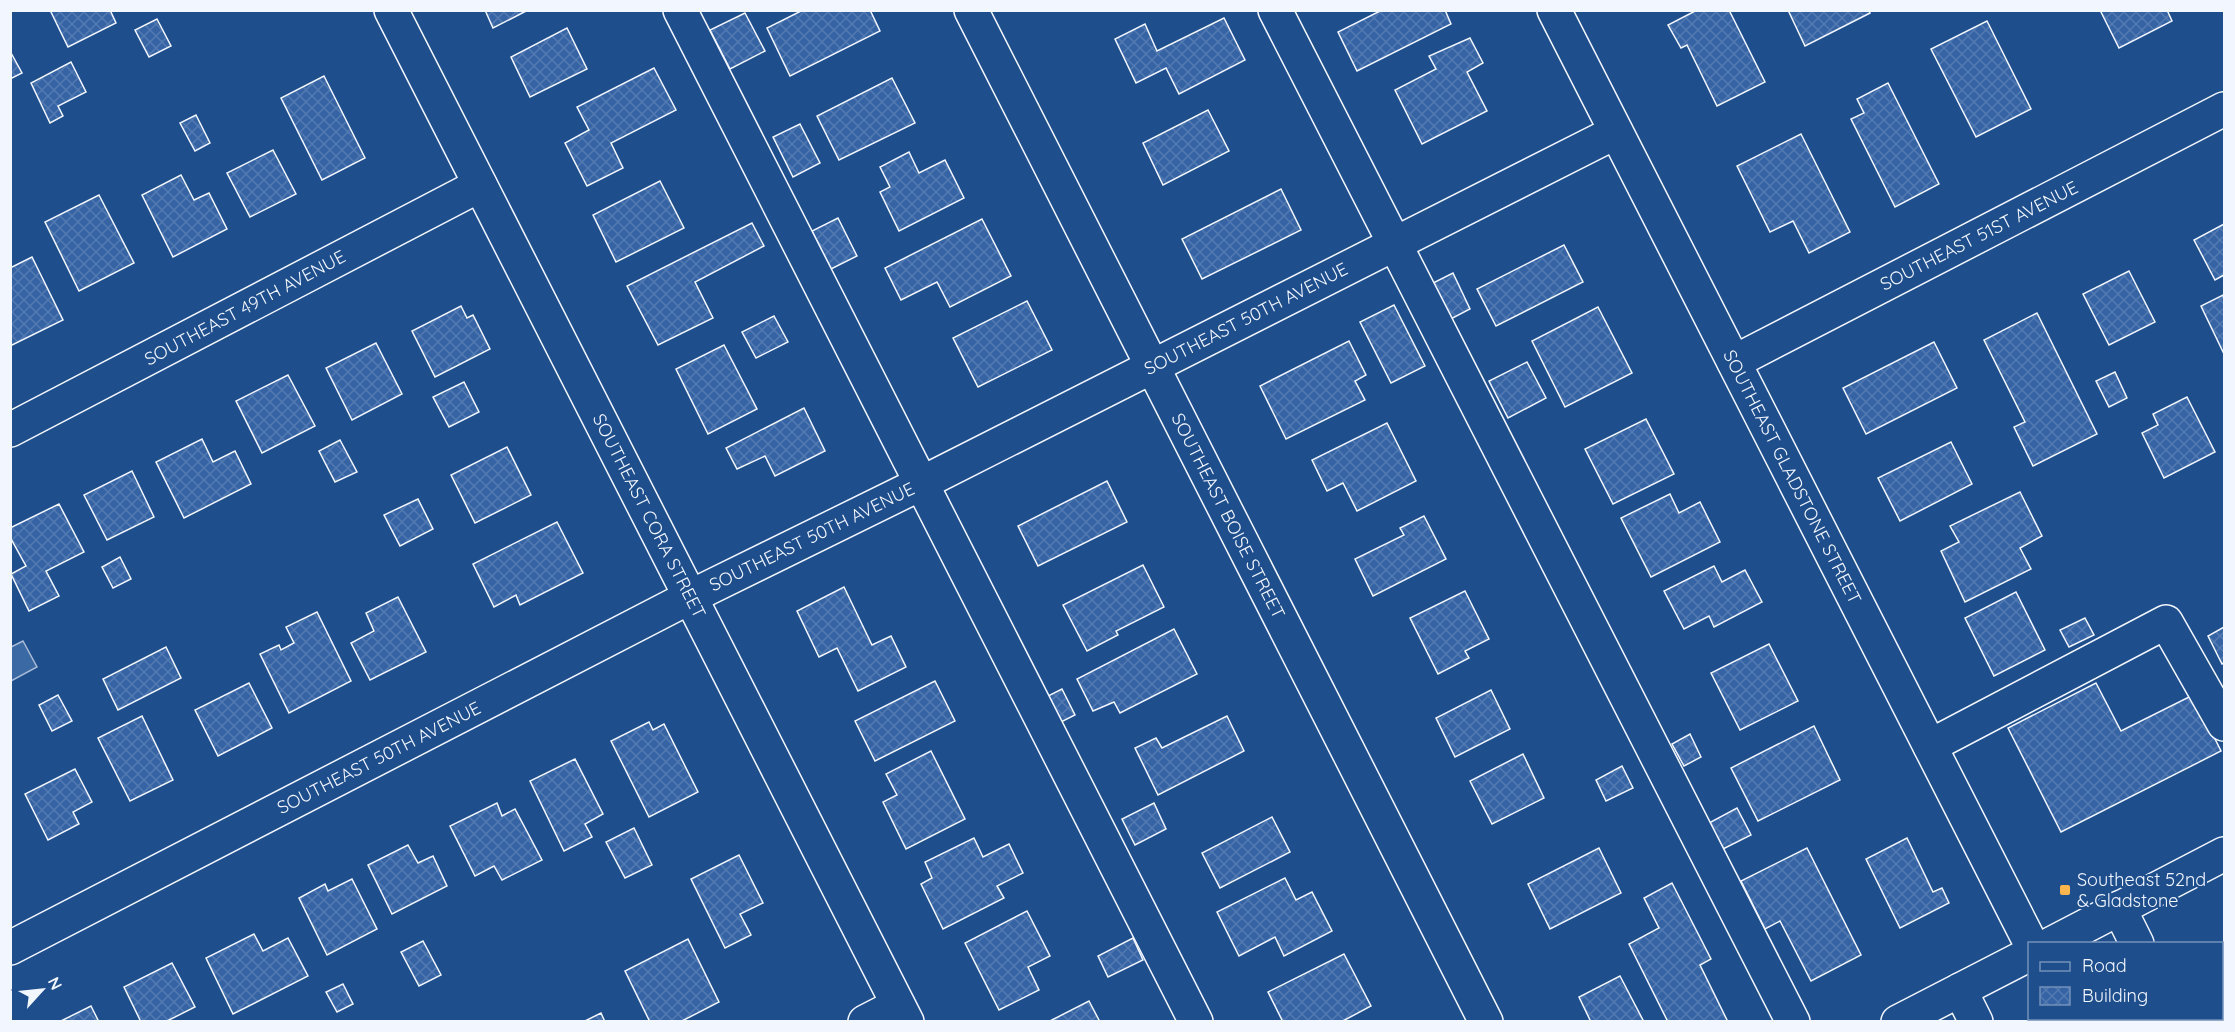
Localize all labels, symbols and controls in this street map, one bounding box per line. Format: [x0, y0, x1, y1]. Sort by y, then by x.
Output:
street label: SOUTHEAST 51ST AVENUE [1876, 176, 2082, 296]
street label: SOUTHEAST 49TH AVENUE [140, 245, 349, 370]
street label: SOUTHEAST 50TH AVENUE [1140, 257, 1351, 380]
street label: SOUTHEAST GLADSTONE STREET [1718, 346, 1867, 608]
street label: SOUTHEAST CORA STREET [588, 409, 711, 622]
street label: SOUTHEAST BOISE STREET [1166, 409, 1290, 623]
street label: SOUTHEAST 50TH AVENUE [705, 477, 918, 596]
street label: SOUTHEAST 50TH AVENUE [273, 696, 484, 819]
place label: Southeast 52nd & Gladstone [2077, 868, 2206, 912]
marker: Southeast 52nd & Gladstone [2058, 883, 2072, 897]
legend [2028, 942, 2223, 1020]
text: Road [2082, 954, 2127, 977]
north arrow [12, 960, 72, 1020]
text: N [44, 973, 67, 993]
text: Building [2082, 984, 2148, 1007]

